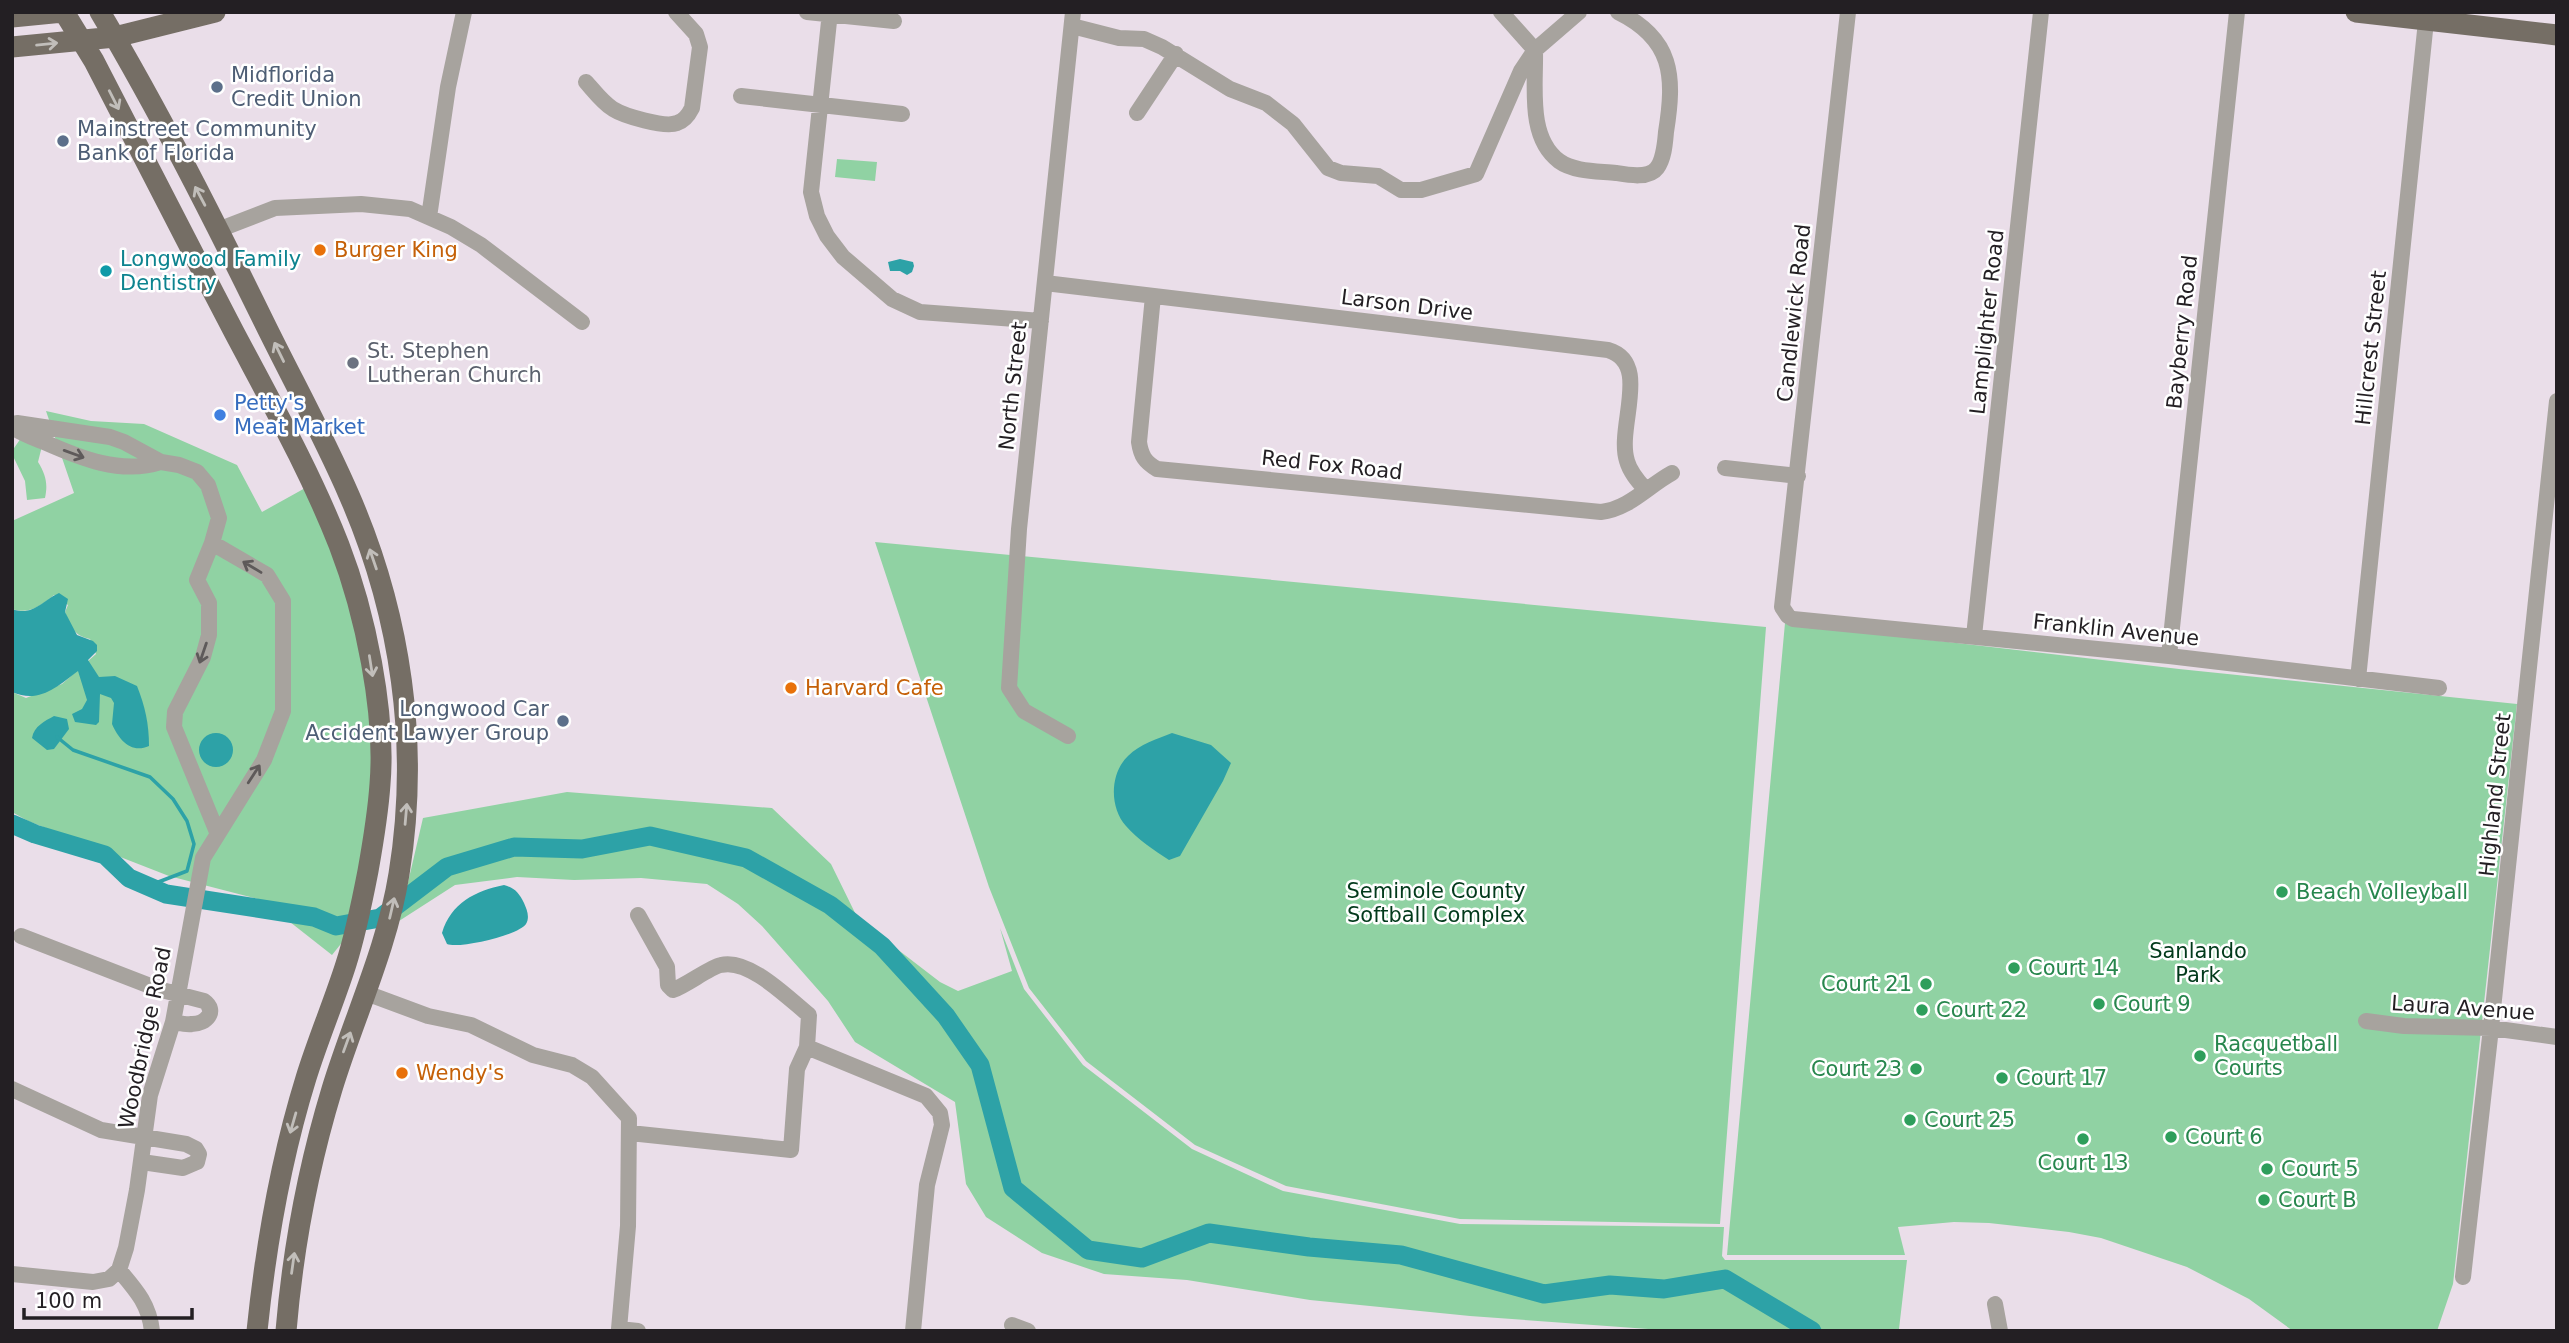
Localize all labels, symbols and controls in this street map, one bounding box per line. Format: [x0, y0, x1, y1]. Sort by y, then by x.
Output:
one-way arrow [35, 37, 58, 50]
place label: Midflorida Credit Union [231, 63, 362, 111]
marker: Midflorida Credit Union [209, 79, 225, 95]
one-way arrow [108, 89, 122, 110]
place label: Mainstreet Community Bank of Florida [77, 117, 317, 165]
marker: Mainstreet Community Bank of Florida [55, 133, 71, 149]
one-way arrow [193, 187, 207, 207]
street label: Candlewick Road [1773, 223, 1815, 403]
street label: Lamplighter Road [1965, 228, 2009, 416]
place label: Burger King [334, 238, 458, 262]
marker: Burger King [312, 242, 328, 258]
place label: Longwood Family Dentistry [120, 247, 301, 295]
street label: Bayberry Road [2162, 254, 2202, 410]
marker: Longwood Family Dentistry [98, 263, 114, 279]
street label: Hillcrest Street [2351, 269, 2391, 427]
street label: Larson Drive [1340, 285, 1474, 325]
street label: North Street [994, 320, 1032, 452]
place label: St. Stephen Lutheran Church [367, 339, 542, 387]
one-way arrow [272, 342, 286, 363]
marker: St. Stephen Lutheran Church [345, 355, 361, 371]
place label: Petty's Meat Market [234, 391, 365, 439]
marker: Petty's Meat Market [212, 407, 228, 423]
street label: Red Fox Road [1260, 446, 1404, 484]
one-way arrow [62, 449, 84, 461]
one-way arrow [366, 549, 378, 571]
one-way arrow [242, 559, 262, 573]
street label: Franklin Avenue [2032, 609, 2200, 651]
one-way arrow [196, 642, 208, 664]
one-way arrow [364, 654, 378, 677]
place label: Harvard Cafe [805, 676, 944, 700]
marker: Harvard Cafe [783, 680, 799, 696]
place label: Longwood Car Accident Lawyer Group [305, 697, 549, 745]
street label: Highland Street [2474, 712, 2516, 878]
marker: Longwood Car Accident Lawyer Group [555, 713, 571, 729]
one-way arrow [248, 765, 262, 785]
one-way arrow [400, 804, 413, 826]
park label: Seminole County Softball Complex [1347, 879, 1525, 927]
place label: Beach Volleyball [2296, 880, 2468, 904]
marker: Beach Volleyball [2274, 884, 2290, 900]
one-way arrow [386, 897, 399, 920]
park label: Sanlando Park [2149, 939, 2247, 987]
street label: Woodbridge Road [114, 945, 176, 1131]
place label: Court 14 [2028, 956, 2119, 980]
marker: Court 14 [2006, 960, 2022, 976]
place label: Court 21 [1821, 972, 1912, 996]
marker: Court 21 [1918, 976, 1934, 992]
street label: Laura Avenue [2390, 991, 2536, 1025]
place label: Court 9 [2113, 992, 2191, 1016]
marker: Court 9 [2091, 996, 2107, 1012]
place label: Court 22 [1936, 998, 2027, 1022]
marker: Court 22 [1914, 1002, 1930, 1018]
one-way arrow [342, 1032, 355, 1054]
place label: Racquetball Courts [2214, 1032, 2338, 1080]
marker: Racquetball Courts [2192, 1048, 2208, 1064]
place label: Court 23 [1811, 1057, 1902, 1081]
place label: Wendy's [416, 1061, 504, 1085]
marker: Court 23 [1908, 1061, 1924, 1077]
marker: Wendy's [394, 1065, 410, 1081]
place label: Court 17 [2016, 1066, 2107, 1090]
marker: Court 17 [1994, 1070, 2010, 1086]
place label: Court 25 [1924, 1108, 2015, 1132]
one-way arrow [285, 1112, 298, 1134]
marker: Court 25 [1902, 1112, 1918, 1128]
place label: Court 6 [2185, 1125, 2263, 1149]
marker: Court 6 [2163, 1129, 2179, 1145]
marker: Court 13 [2075, 1131, 2091, 1147]
place label: Court 13 [2037, 1151, 2129, 1175]
place label: Court 5 [2281, 1157, 2359, 1181]
marker: Court 5 [2259, 1161, 2275, 1177]
place label: Court B [2278, 1188, 2357, 1212]
marker: Court B [2256, 1192, 2272, 1208]
one-way arrow [287, 1252, 300, 1275]
scale bar [24, 1276, 192, 1320]
text: 100 m [35, 1289, 102, 1313]

